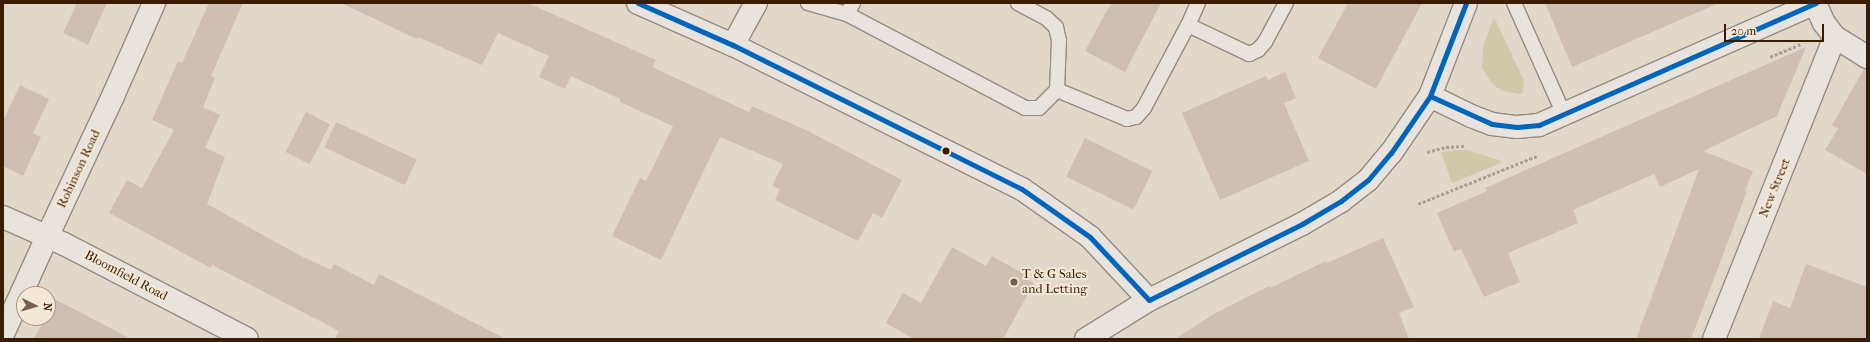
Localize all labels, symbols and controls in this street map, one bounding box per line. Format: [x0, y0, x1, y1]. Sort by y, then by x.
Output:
scale bar [1726, 16, 1826, 42]
text: 20 m [1731, 24, 1756, 38]
street label: Robinson Road [54, 127, 104, 211]
unlabelled marker [941, 146, 951, 156]
street label: New Street [1756, 156, 1794, 220]
street label: Bloomfield Road [82, 248, 170, 304]
place label: T & G Sales and Letting [1022, 267, 1087, 298]
marker: T & G Sales and Letting [1009, 277, 1019, 287]
north arrow [16, 286, 56, 326]
text: N [41, 302, 54, 312]

